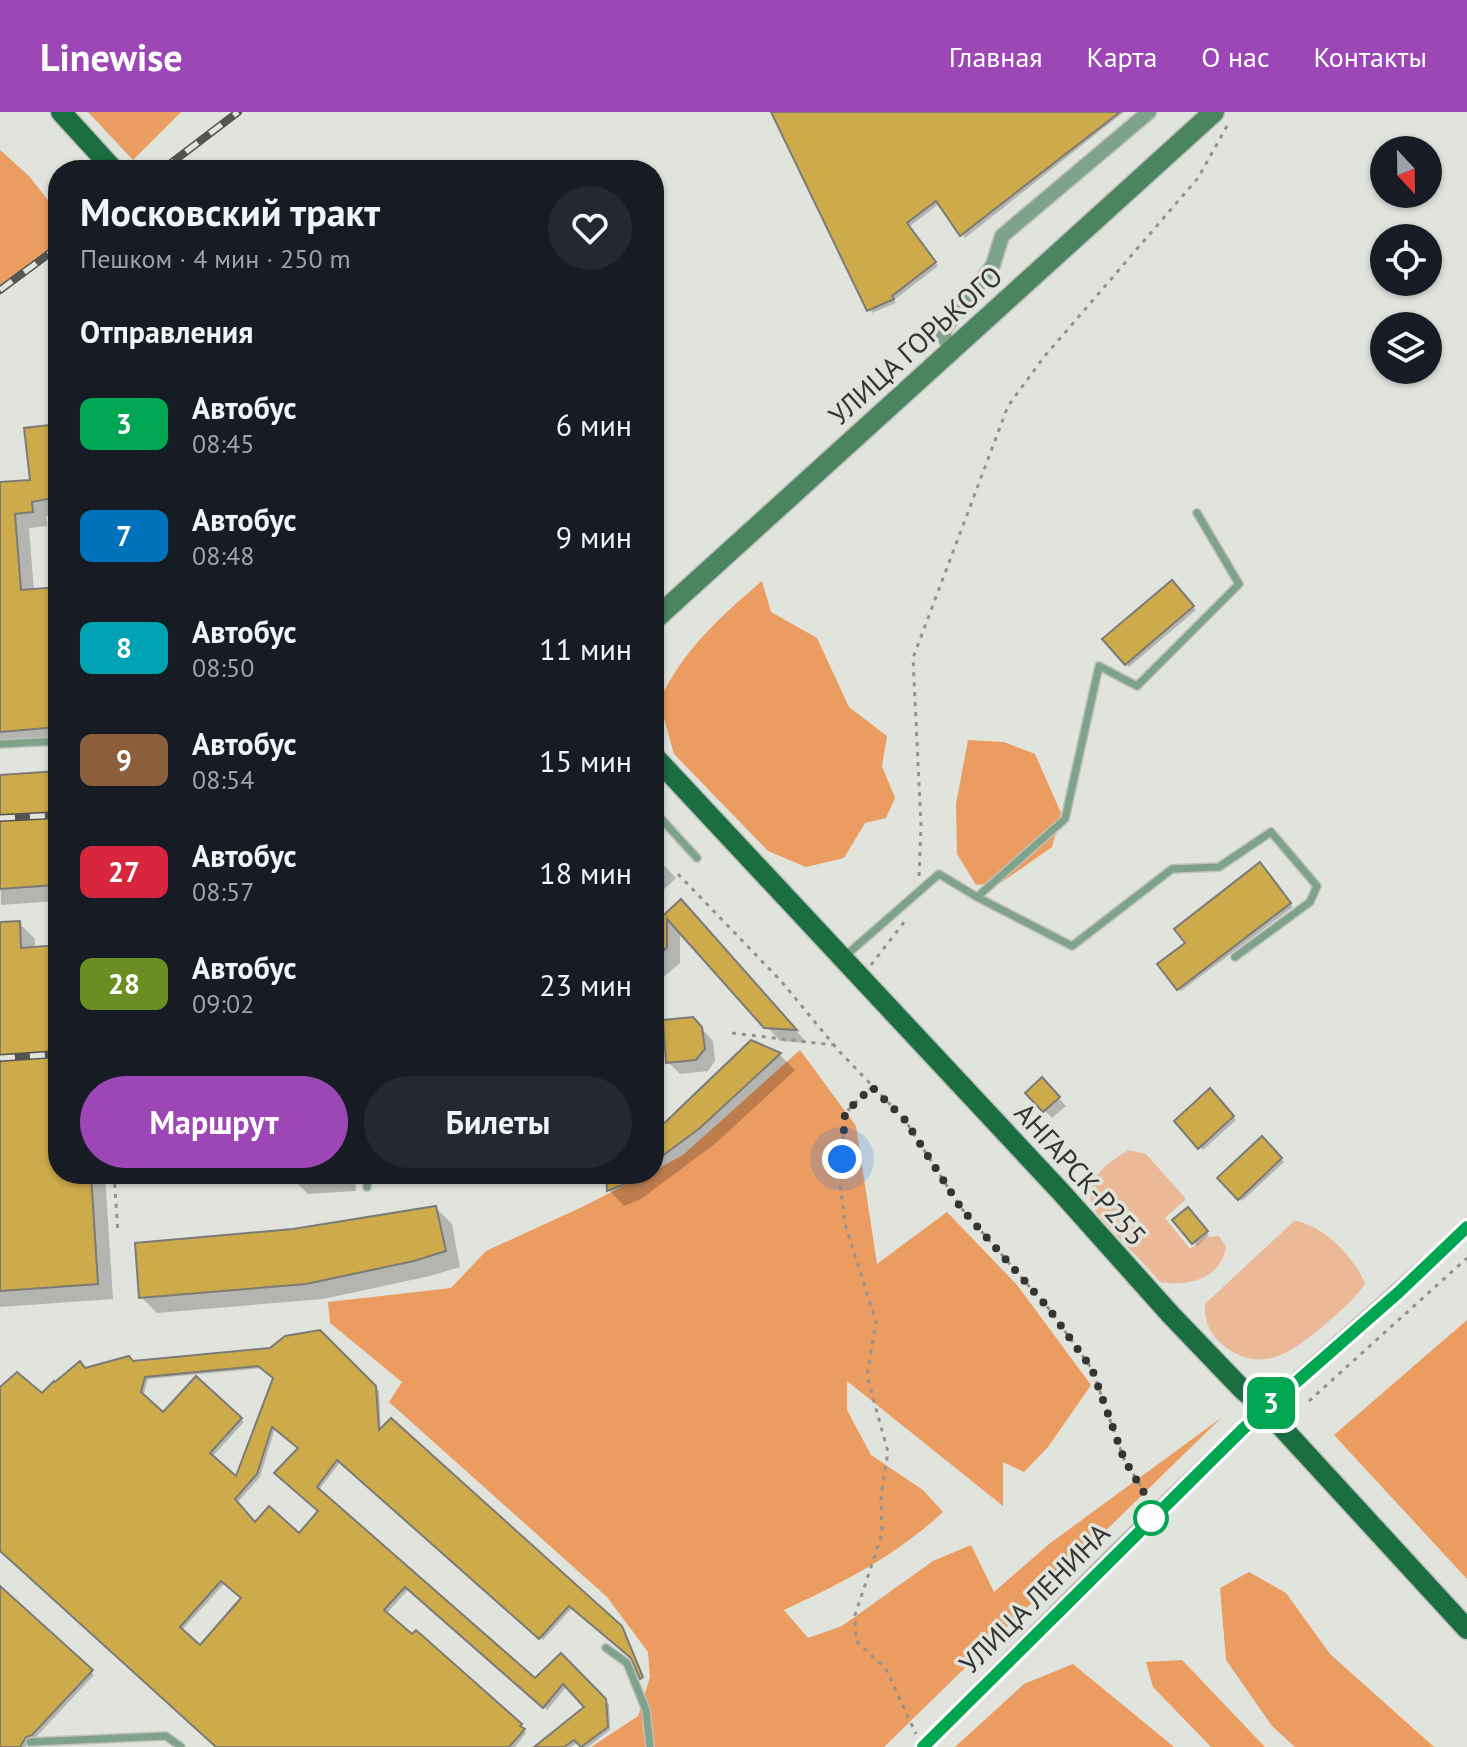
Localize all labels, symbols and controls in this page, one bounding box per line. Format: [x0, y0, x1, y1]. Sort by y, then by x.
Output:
text: Linewise [40, 32, 183, 81]
text: Главная [949, 38, 1043, 75]
text: Карта [1087, 38, 1157, 75]
text: О нас [1201, 38, 1270, 75]
text: Контакты [1314, 38, 1427, 75]
north arrow [1370, 136, 1442, 208]
map controls [1370, 136, 1442, 384]
button: heart [548, 186, 632, 270]
text: Московский тракт [80, 187, 380, 236]
button: locate [1370, 224, 1442, 296]
text: Пешком · 4 мин · 250 m [80, 242, 351, 275]
street label: УЛИЦА ГОРЬКОГО [820, 257, 1010, 433]
text: Отправления [80, 312, 253, 351]
button: layers [1370, 312, 1442, 384]
text: Автобус [192, 388, 297, 427]
text: 3 [116, 405, 132, 442]
text: 6 мин [556, 405, 632, 444]
text: 08:45 [192, 427, 254, 460]
text: Автобус [192, 500, 297, 539]
text: 7 [116, 517, 132, 554]
text: 9 мин [556, 517, 632, 556]
text: 08:48 [192, 539, 254, 572]
text: Автобус [192, 612, 297, 651]
text: 8 [116, 629, 132, 666]
text: 11 мин [539, 629, 632, 668]
text: 08:50 [192, 651, 254, 684]
text: Автобус [192, 724, 297, 763]
text: 9 [116, 741, 132, 778]
text: 15 мин [539, 741, 632, 780]
text: 08:54 [192, 763, 254, 796]
text: Автобус [192, 836, 297, 875]
text: 27 [108, 853, 140, 890]
text: 18 мин [539, 853, 632, 892]
text: 08:57 [192, 875, 254, 908]
text: Автобус [192, 948, 297, 987]
text: 28 [108, 965, 140, 1002]
text: 23 мин [539, 965, 632, 1004]
text: 09:02 [192, 987, 254, 1020]
button: Маршрут [80, 1076, 348, 1168]
button: Билеты [364, 1076, 632, 1168]
street label: АНГАРСК-Р255 [1007, 1095, 1155, 1253]
your location [822, 1139, 862, 1179]
line badge: 3 [1245, 1377, 1297, 1429]
text: 3 [1263, 1384, 1279, 1421]
unlabelled marker [1134, 1501, 1168, 1535]
street label: УЛИЦА ЛЕНИНА [951, 1514, 1118, 1681]

